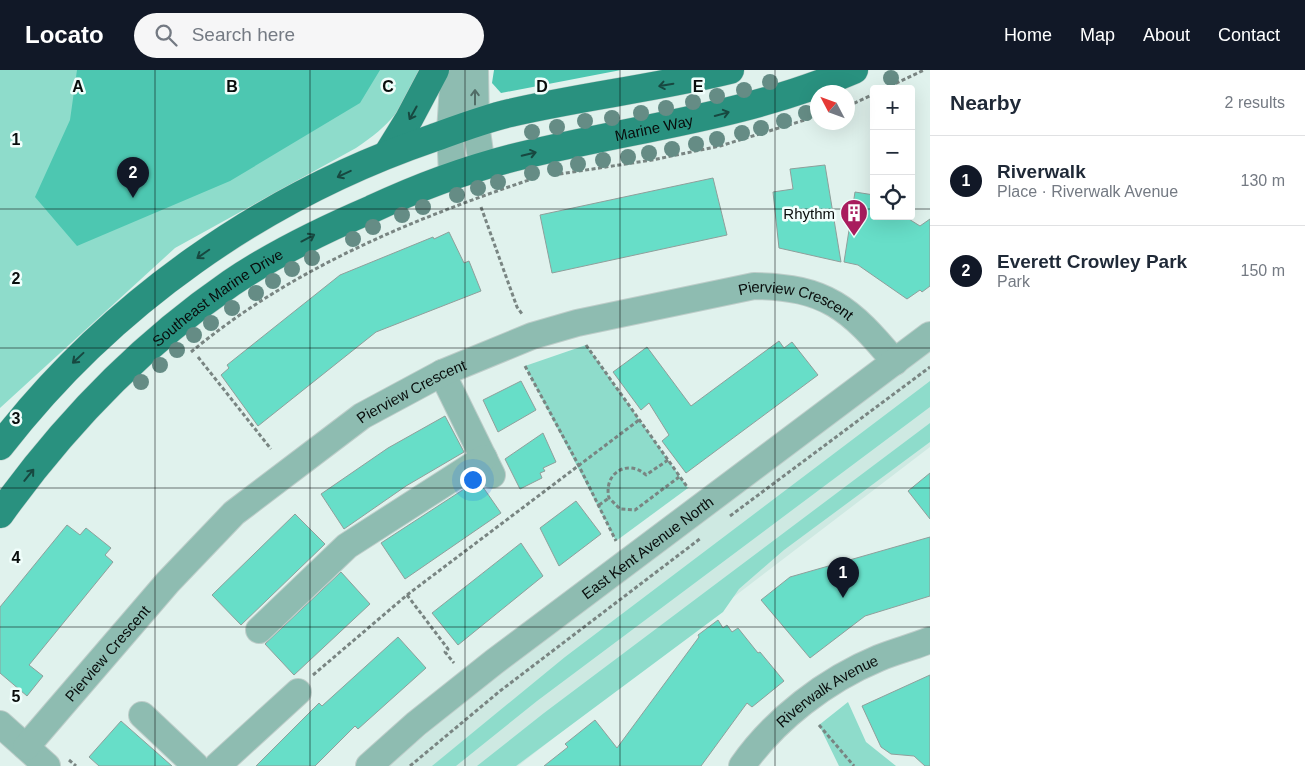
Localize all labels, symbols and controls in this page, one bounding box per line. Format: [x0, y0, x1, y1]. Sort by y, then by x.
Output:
search box [134, 13, 484, 58]
text: Locato [25, 21, 104, 48]
icon: search [152, 21, 180, 49]
text: Search here [192, 24, 295, 45]
text: Home [1004, 25, 1052, 45]
text: Map [1080, 25, 1115, 45]
text: About [1143, 25, 1190, 45]
text: Contact [1218, 25, 1280, 45]
text: A [72, 78, 84, 95]
text: B [226, 78, 238, 95]
text: C [382, 78, 394, 95]
text: D [536, 78, 548, 95]
text: E [693, 78, 704, 95]
one-way arrow [658, 81, 674, 90]
north arrow [810, 85, 855, 130]
map controls [870, 85, 915, 220]
button: + [870, 85, 915, 130]
one-way arrow [470, 89, 480, 106]
text: Nearby [950, 91, 1021, 114]
text: 2 results [1225, 94, 1285, 111]
one-way arrow [408, 105, 418, 120]
one-way arrow [714, 108, 730, 118]
street label: Marine Way [613, 111, 695, 144]
button: − [870, 130, 915, 175]
text: 1 [12, 131, 21, 148]
one-way arrow [520, 149, 536, 158]
pin: 2 [117, 157, 149, 198]
text: Riverwalk [997, 161, 1086, 182]
one-way arrow [337, 170, 352, 179]
text: 1 [962, 172, 970, 189]
text: 130 m [1241, 172, 1285, 189]
button: locate [870, 175, 915, 220]
text: Place · Riverwalk Avenue [997, 183, 1178, 200]
building icon: Rhythm [839, 198, 869, 237]
place label: Rhythm [783, 205, 835, 222]
one-way arrow [301, 233, 315, 243]
street label: Southeast Marine Drive [148, 245, 286, 349]
one-way arrow [196, 249, 210, 259]
text: Everett Crowley Park [997, 251, 1187, 272]
text: 2 [962, 262, 970, 279]
text: 150 m [1241, 262, 1285, 279]
text: 2 [12, 270, 21, 287]
text: Park [997, 273, 1030, 290]
street label: Pierview Crescent [737, 277, 858, 324]
one-way arrow [72, 352, 85, 364]
street label: Pierview Crescent [353, 355, 469, 426]
text: 3 [12, 410, 21, 427]
your location [460, 467, 486, 493]
one-way arrow [23, 469, 34, 482]
street label: East Kent Avenue North [578, 492, 716, 602]
text: 4 [12, 549, 21, 566]
pin: 1 [827, 557, 859, 598]
street label: Pierview Crescent [61, 601, 153, 704]
street label: Riverwalk Avenue [772, 651, 880, 730]
text: 5 [12, 688, 21, 705]

